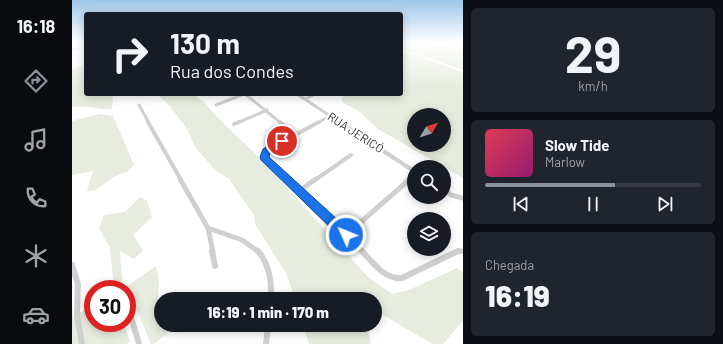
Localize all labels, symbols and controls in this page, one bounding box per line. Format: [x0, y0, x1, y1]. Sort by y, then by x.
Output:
text: 16:18 [17, 15, 55, 37]
text: 29 [565, 21, 621, 83]
text: 130 m [170, 26, 240, 60]
icon: right [104, 28, 156, 80]
text: Rua dos Condes [170, 60, 294, 82]
icon: directions [22, 67, 50, 95]
text: km/h [578, 78, 608, 94]
north arrow [407, 108, 451, 152]
map controls [407, 108, 451, 256]
street label: RUA JERICÓ [325, 109, 387, 155]
pin [265, 124, 299, 158]
icon: music [22, 126, 50, 154]
icon: arrive [271, 130, 293, 152]
text: Slow Tide [545, 136, 609, 154]
text: Marlow [545, 154, 585, 170]
button: search [407, 160, 451, 204]
icon: phone [22, 184, 50, 212]
icon: previous [510, 193, 532, 215]
icon: pause [582, 193, 604, 215]
icon: next [654, 193, 676, 215]
button: layers [407, 212, 451, 256]
position arrow [325, 214, 367, 256]
icon: climate [22, 242, 50, 270]
text: Chegada [485, 257, 534, 273]
text: 16:19 [485, 277, 550, 313]
speed limit sign: 30 [84, 280, 136, 332]
icon: car [22, 301, 50, 329]
text: 16:19 · 1 min · 170 m [207, 303, 329, 321]

